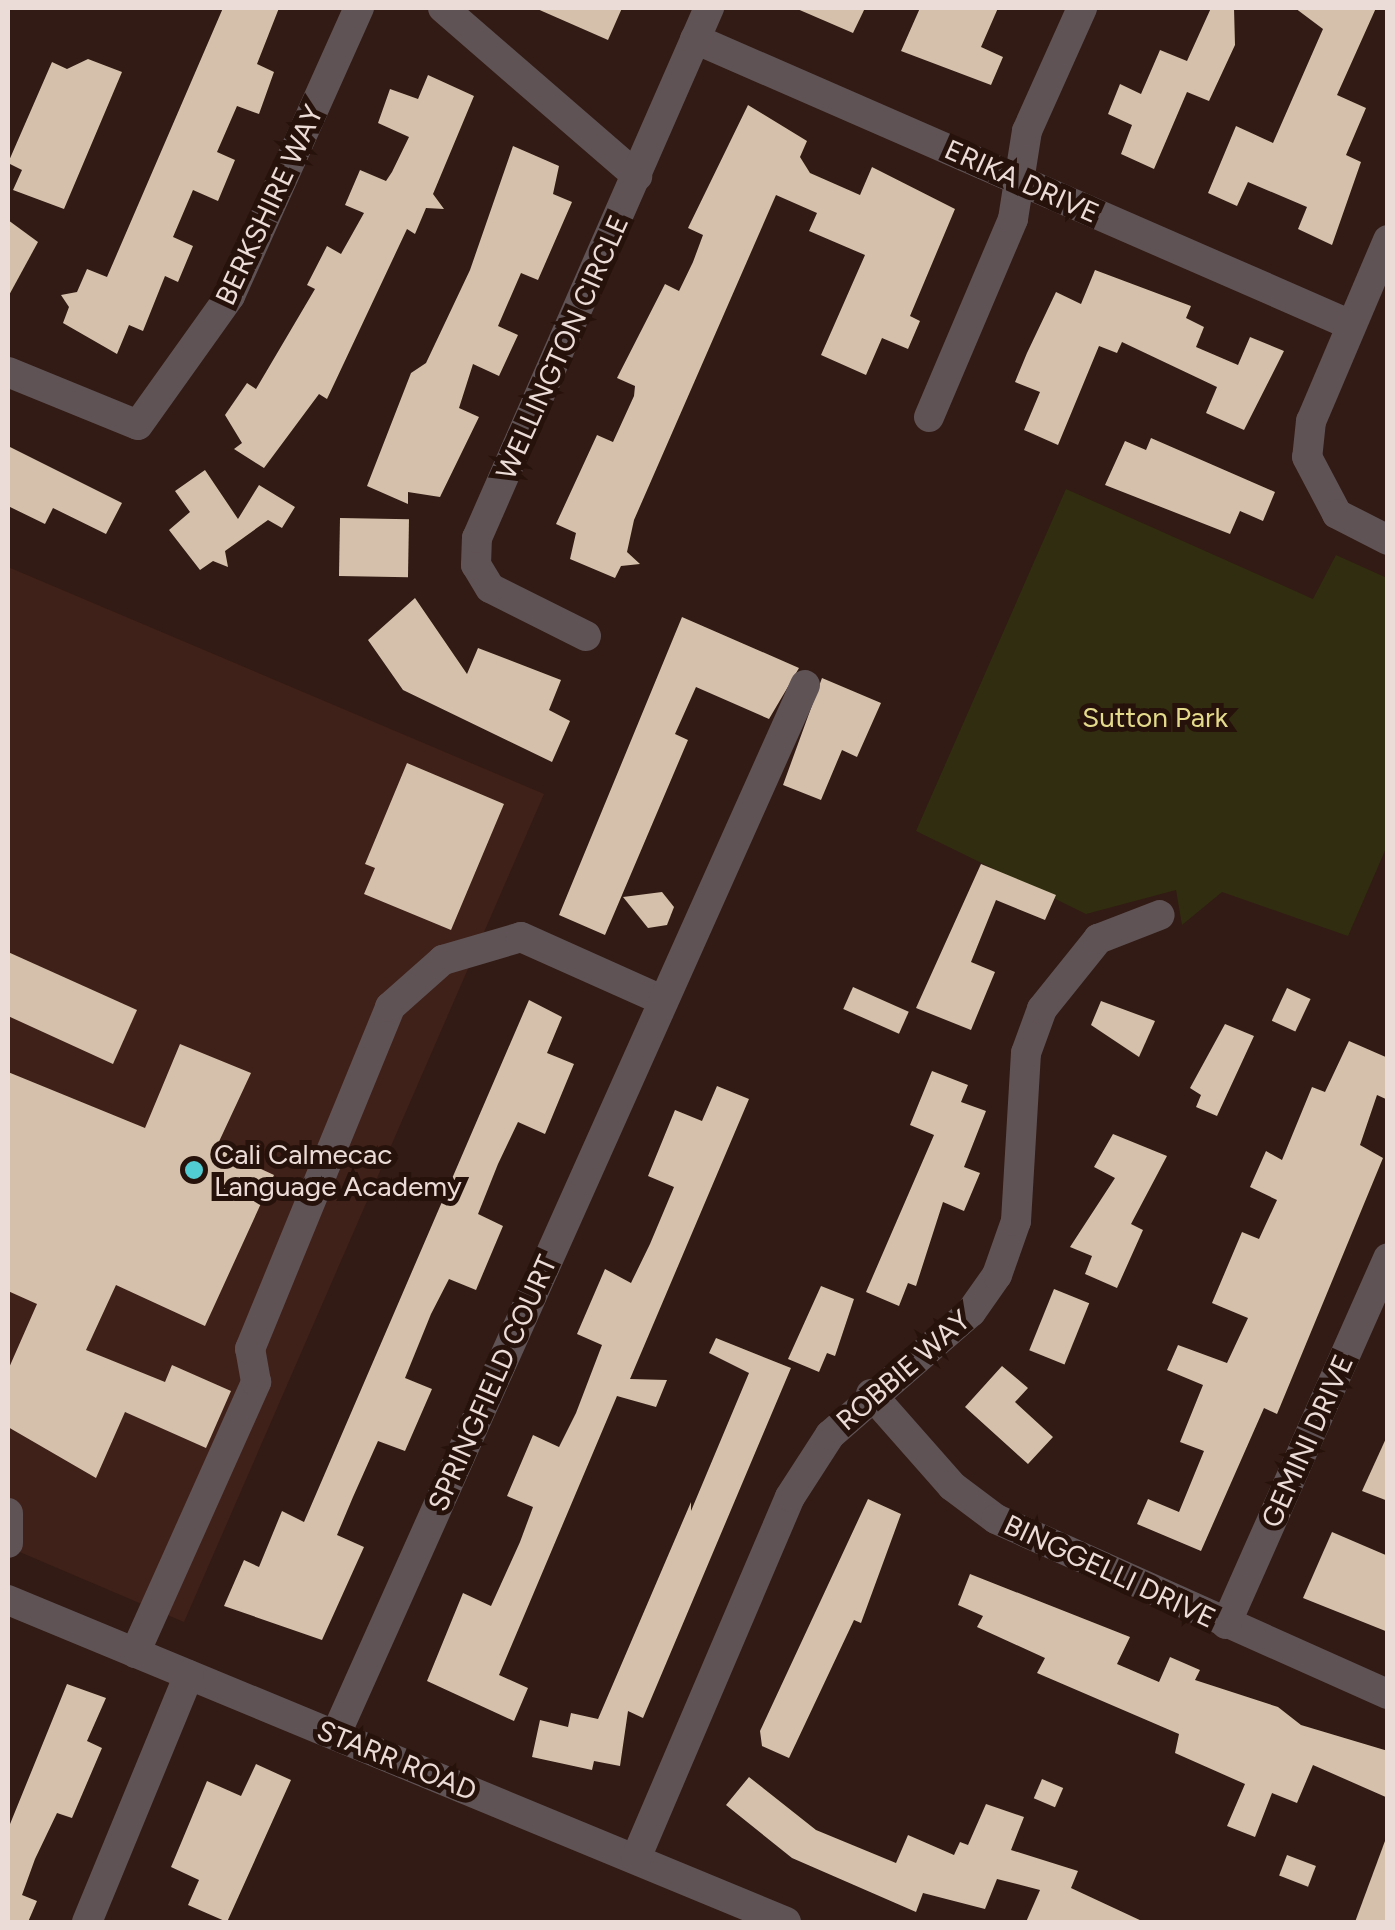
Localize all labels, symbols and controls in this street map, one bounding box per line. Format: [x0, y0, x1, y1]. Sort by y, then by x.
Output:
street label: BERKSHIRE WAY [208, 100, 330, 310]
street label: ERIKA DRIVE [940, 132, 1104, 230]
street label: WELLINGTON CIRCLE [489, 210, 635, 484]
park label: Sutton Park [1082, 700, 1228, 734]
place label: Cali Calmecac Language Academy [214, 1137, 462, 1203]
marker: Cali Calmecac Language Academy [183, 1159, 205, 1181]
street label: SPRINGFIELD COURT [420, 1250, 564, 1516]
street label: ROBBIE WAY [829, 1303, 977, 1437]
street label: GEMINI DRIVE [1254, 1349, 1360, 1533]
street label: BINGGELLI DRIVE [999, 1507, 1221, 1635]
street label: STARR ROAD [312, 1713, 482, 1807]

